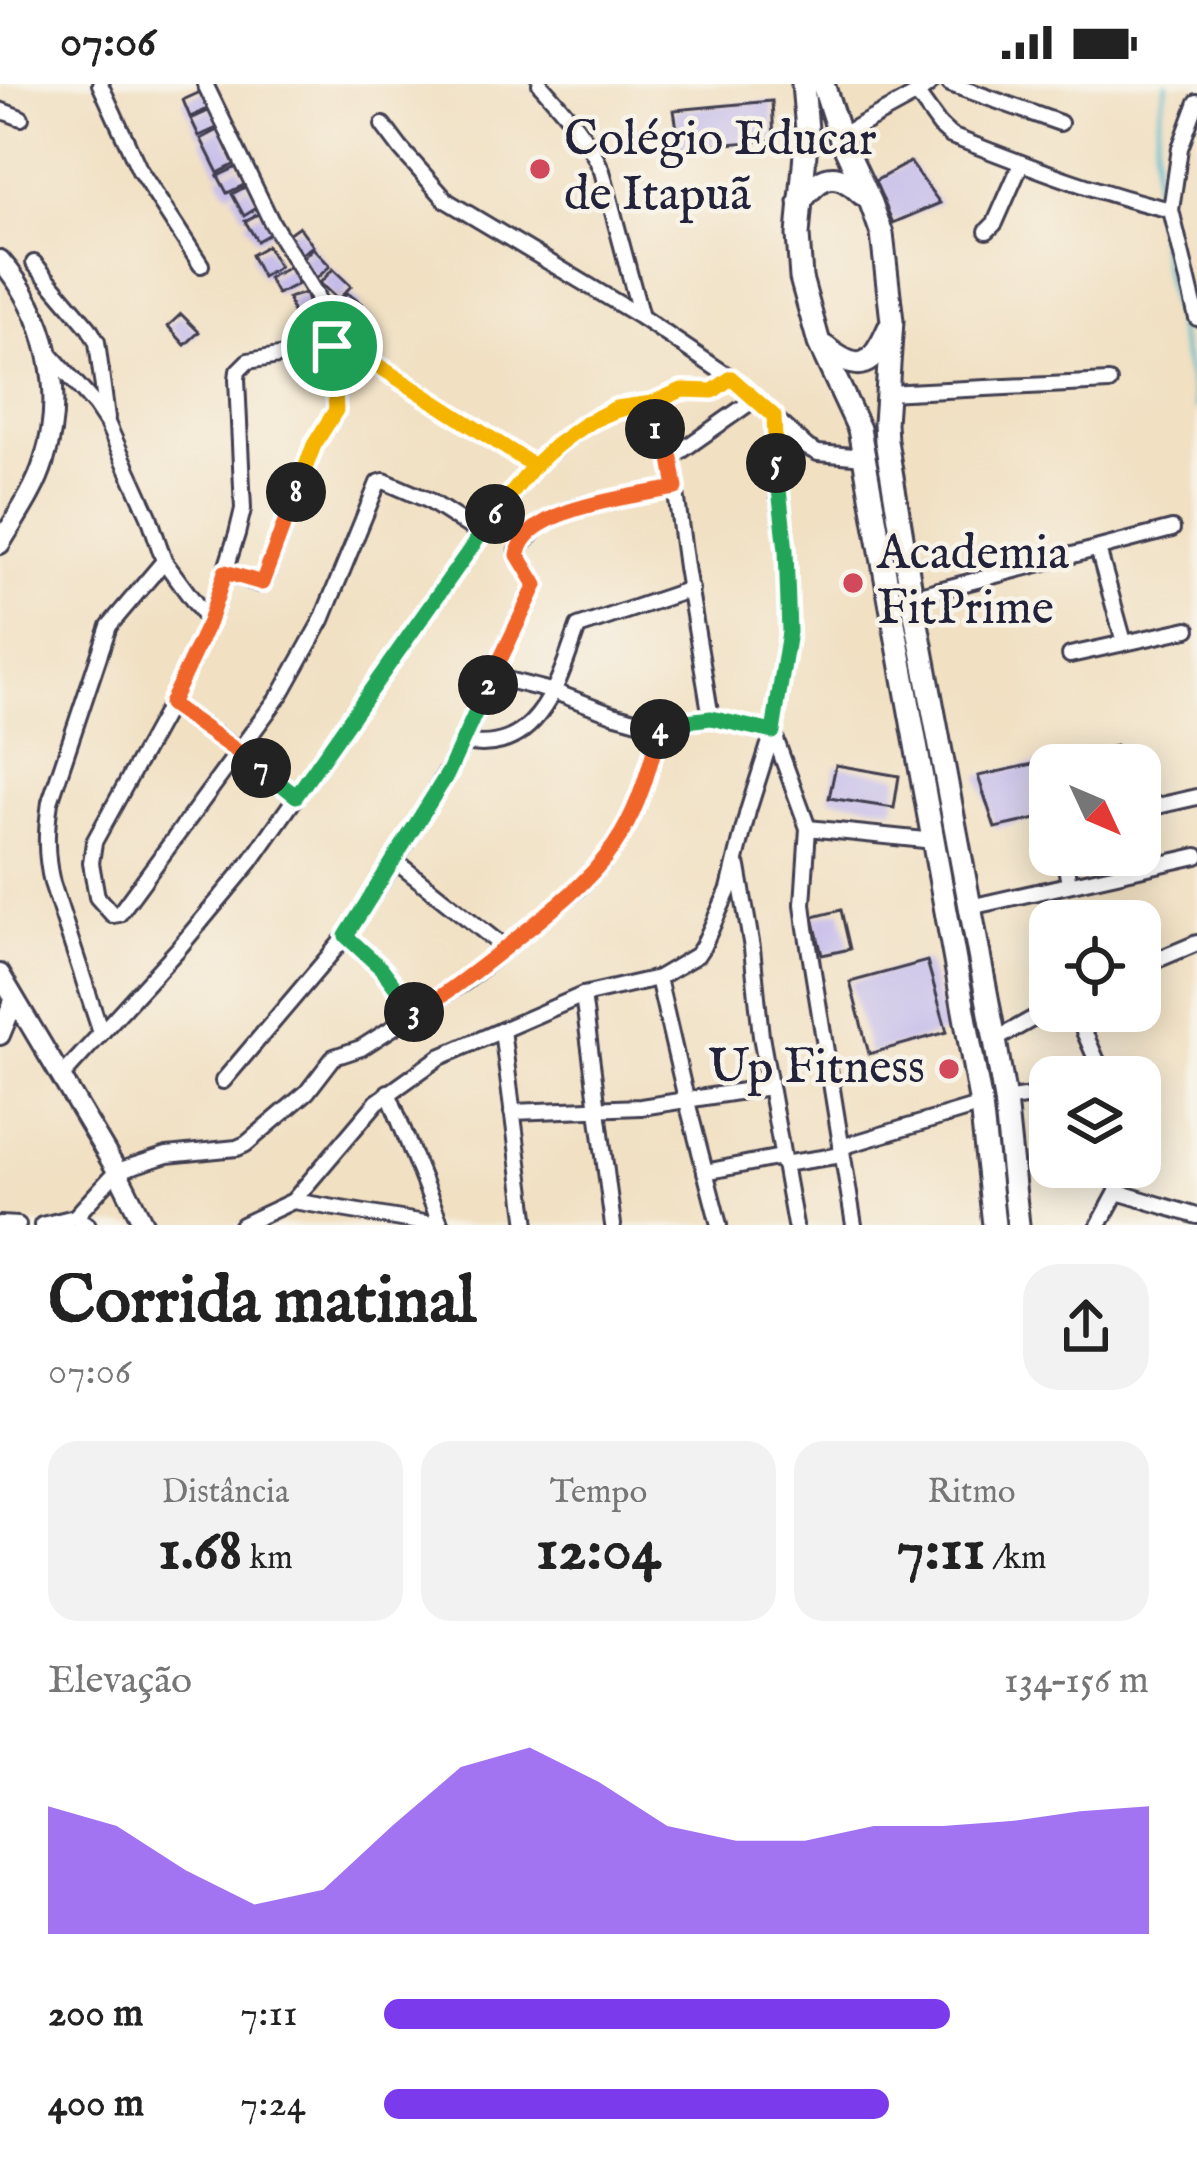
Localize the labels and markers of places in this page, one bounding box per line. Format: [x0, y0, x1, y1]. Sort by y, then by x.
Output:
place label: Colégio Educar de Itapuã [564, 111, 877, 226]
marker: Colégio Educar de Itapuã [527, 156, 553, 182]
pin [281, 295, 383, 397]
pin: 1 [625, 399, 685, 459]
pin: 5 [746, 433, 806, 493]
pin: 8 [266, 462, 326, 522]
pin: 6 [465, 484, 525, 544]
place label: Academia FitPrime [876, 525, 1069, 640]
marker: Academia FitPrime [840, 570, 866, 596]
pin: 2 [458, 655, 518, 715]
pin: 4 [630, 699, 690, 759]
pin: 7 [231, 738, 291, 798]
pin: 3 [384, 982, 444, 1042]
place label: Up Fitness [708, 1039, 925, 1099]
marker: Up Fitness [936, 1056, 962, 1082]

